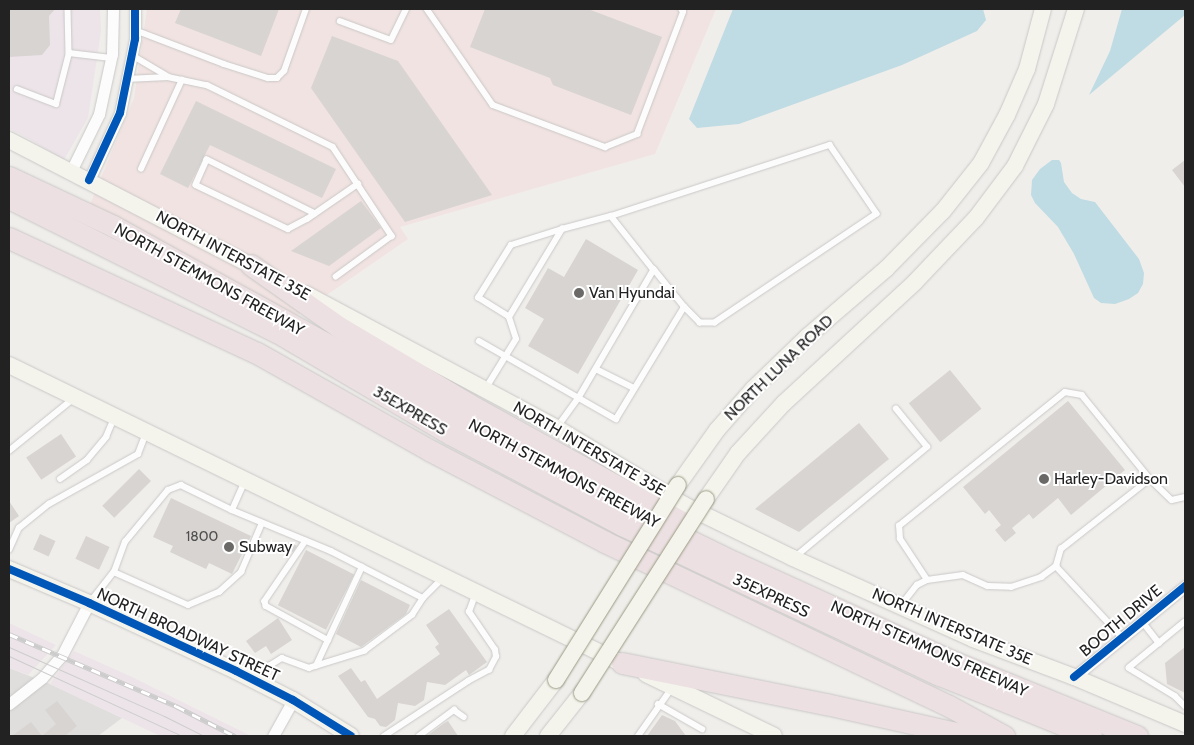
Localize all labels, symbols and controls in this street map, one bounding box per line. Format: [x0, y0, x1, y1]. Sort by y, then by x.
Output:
street label: NORTH INTERSTATE 35E [153, 207, 313, 305]
street label: NORTH STEMMONS FREEWAY [111, 220, 307, 340]
place label: Van Hyundai [589, 283, 675, 303]
marker: Van Hyundai [573, 287, 585, 299]
street label: NORTH LUNA ROAD [721, 311, 837, 425]
street label: 35EXPRESS [370, 382, 450, 440]
street label: NORTH INTERSTATE 35E [510, 398, 668, 500]
street label: NORTH STEMMONS FREEWAY [465, 415, 663, 533]
place label: Harley-Davidson [1054, 469, 1168, 489]
marker: Harley-Davidson [1038, 473, 1050, 485]
house number: 1800 [186, 528, 218, 544]
place label: Subway [239, 537, 292, 557]
marker: Subway [223, 541, 235, 553]
street label: 35EXPRESS [730, 570, 812, 622]
street label: BOOTH DRIVE [1076, 581, 1166, 661]
street label: NORTH BROADWAY STREET [94, 584, 282, 686]
street label: NORTH INTERSTATE 35E [869, 585, 1035, 669]
street label: NORTH STEMMONS FREEWAY [827, 597, 1031, 701]

